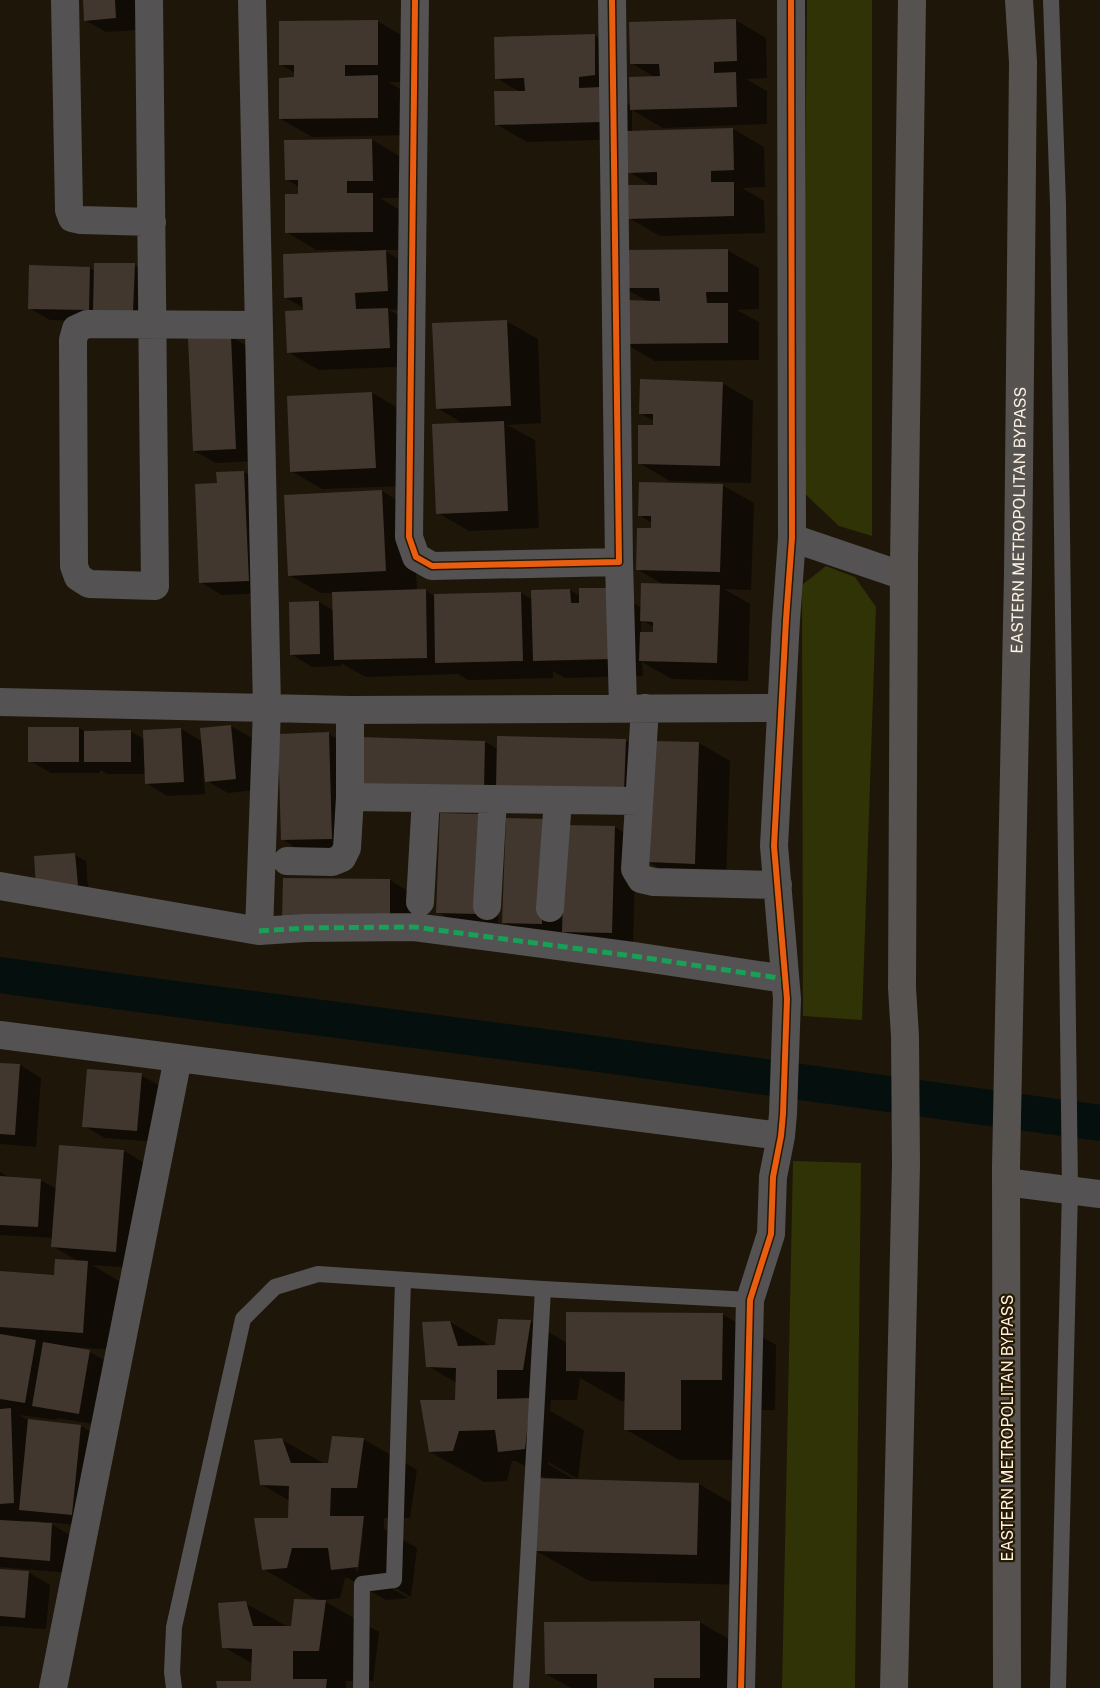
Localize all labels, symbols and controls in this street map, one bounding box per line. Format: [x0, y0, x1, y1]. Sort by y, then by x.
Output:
street label: EASTERN METROPOLITAN BYPASS [1007, 387, 1030, 654]
street label: EASTERN METROPOLITAN BYPASS [998, 1295, 1017, 1561]

